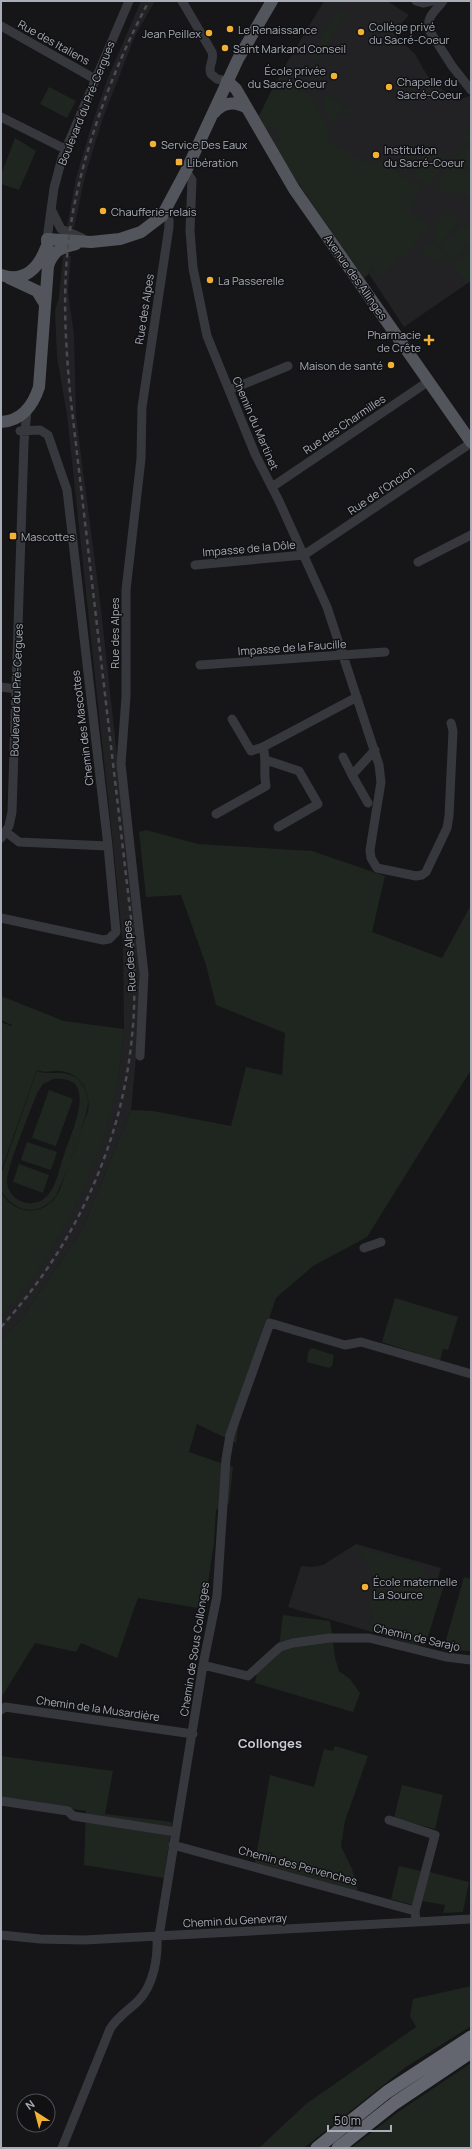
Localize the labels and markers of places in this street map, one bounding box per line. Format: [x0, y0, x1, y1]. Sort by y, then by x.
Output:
place label: Collège privé du Sacré-Coeur [369, 19, 450, 47]
place label: Le Renaissance [238, 22, 318, 37]
marker: Le Renaissance [225, 24, 235, 34]
place label: Jean Peillex [142, 26, 201, 41]
marker: Collège privé du Sacré-Coeur [356, 27, 366, 37]
marker: Jean Peillex [204, 28, 214, 38]
place label: Saint Markand Conseil [233, 41, 346, 56]
marker: Saint Markand Conseil [220, 43, 230, 53]
place label: École privée du Sacré Coeur [248, 63, 327, 91]
marker: École privée du Sacré Coeur [329, 71, 339, 81]
place label: Chapelle du Sacré-Coeur [397, 74, 462, 102]
marker: Chapelle du Sacré-Coeur [384, 82, 394, 92]
place label: Service Des Eaux [161, 137, 248, 152]
marker: Service Des Eaux [148, 139, 158, 149]
place label: Institution du Sacré-Coeur [384, 142, 465, 170]
marker: Institution du Sacré-Coeur [371, 150, 381, 160]
place label: Libération [187, 155, 238, 170]
marker: Libération [174, 157, 184, 167]
place label: Chaufferie-relais [111, 204, 197, 219]
marker: Chaufferie-relais [98, 206, 108, 216]
place label: La Passerelle [218, 273, 285, 288]
marker: La Passerelle [205, 275, 215, 285]
place label: Pharmacie de Crête [367, 327, 422, 355]
marker: Pharmacie de Crête [424, 335, 434, 345]
place label: Maison de santé [300, 358, 384, 373]
marker: Maison de santé [386, 360, 396, 370]
place label: Mascottes [21, 529, 75, 544]
marker: Mascottes [8, 531, 18, 541]
place label: École maternelle La Source [373, 1574, 458, 1602]
marker: École maternelle La Source [360, 1582, 370, 1592]

